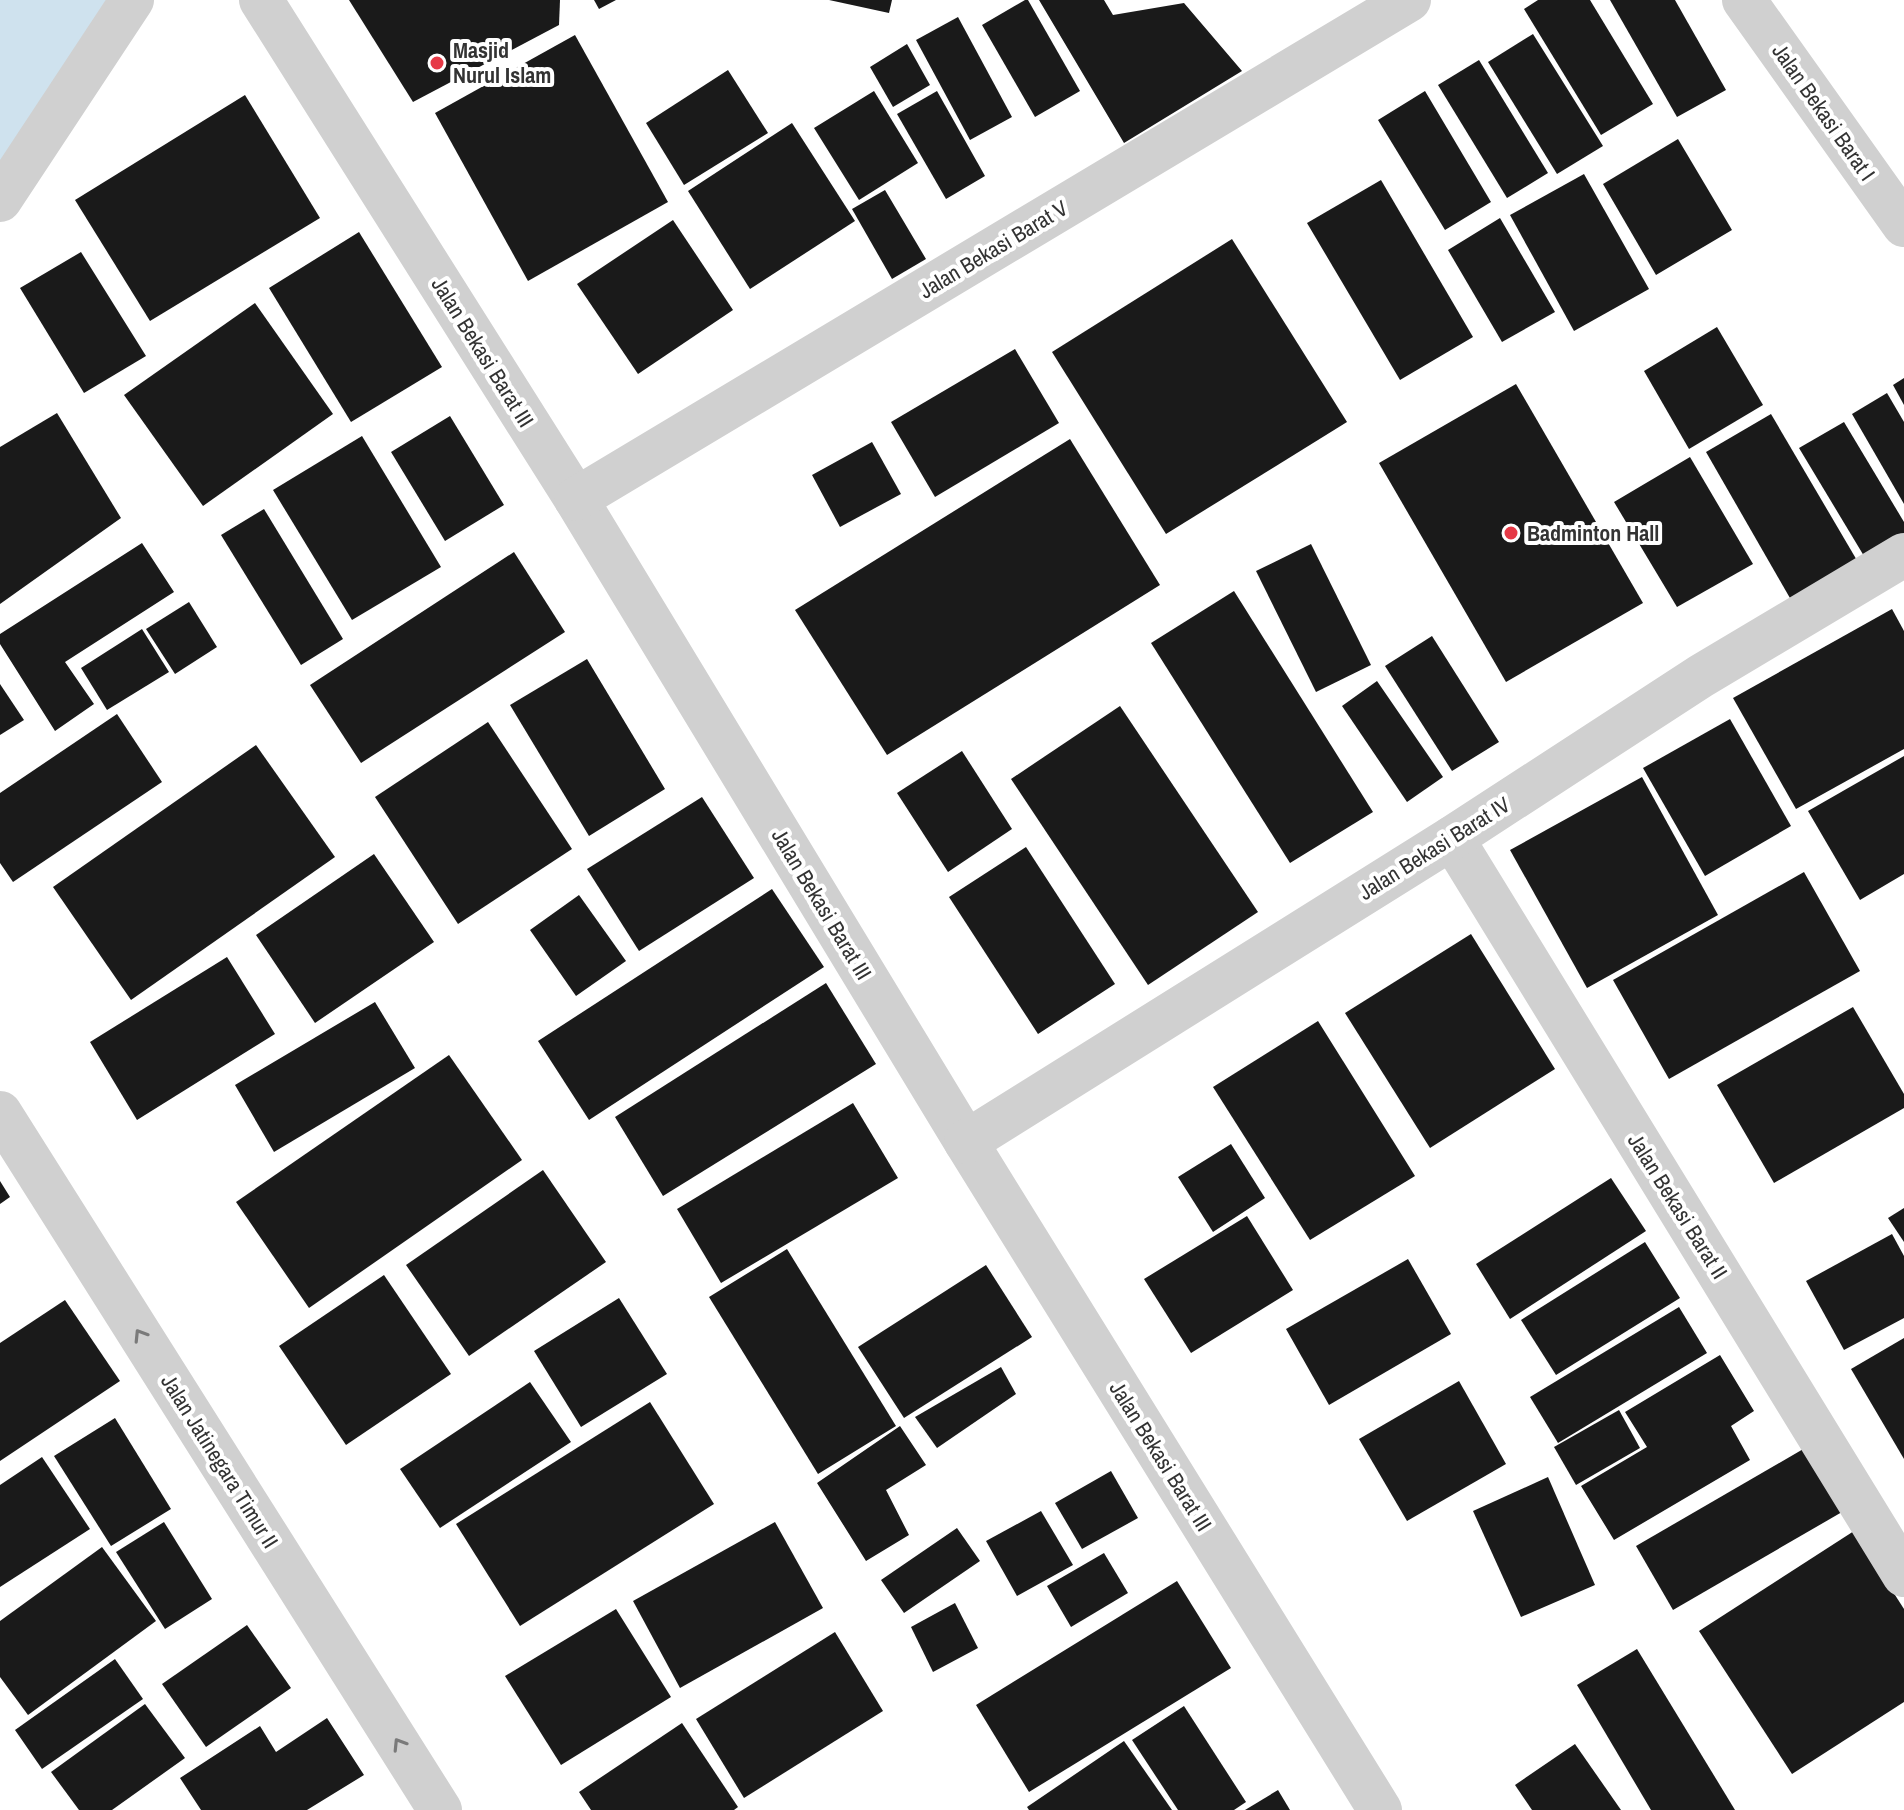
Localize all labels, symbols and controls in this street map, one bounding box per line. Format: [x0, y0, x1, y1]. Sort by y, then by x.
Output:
place label: Masjid Nurul Islam [453, 35, 551, 90]
street label: Jalan Bekasi Barat I [1765, 37, 1883, 187]
marker: Masjid Nurul Islam [428, 54, 446, 72]
street label: Jalan Bekasi Barat V [913, 193, 1073, 305]
street label: Jalan Bekasi Barat III [425, 271, 541, 433]
place label: Badminton Hall [1527, 518, 1659, 548]
marker: Badminton Hall [1502, 524, 1520, 542]
street label: Jalan Bekasi Barat IV [1352, 789, 1516, 907]
street label: Jalan Bekasi Barat III [765, 823, 879, 985]
street label: Jalan Bekasi Barat II [1621, 1127, 1735, 1285]
one-way arrow [135, 1329, 150, 1344]
street label: Jalan Jatinegara Timur II [154, 1368, 286, 1554]
street label: Jalan Bekasi Barat III [1103, 1375, 1219, 1537]
one-way arrow [393, 1738, 408, 1753]

